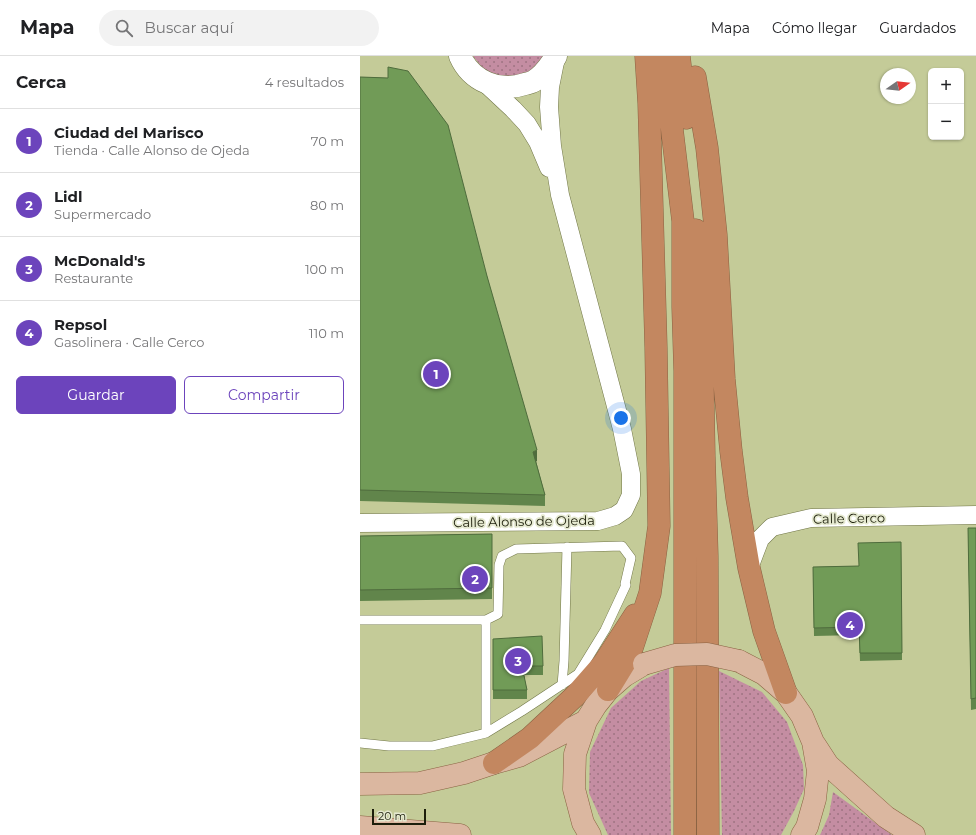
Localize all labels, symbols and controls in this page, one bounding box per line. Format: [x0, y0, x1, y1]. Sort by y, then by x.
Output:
search box [99, 10, 379, 46]
text: Mapa [20, 16, 75, 39]
icon: search [113, 17, 135, 39]
text: Buscar aquí [145, 18, 234, 37]
text: Mapa [711, 19, 750, 37]
text: Cómo llegar [772, 19, 857, 37]
text: Guardados [879, 19, 956, 37]
north arrow [880, 68, 916, 104]
map controls [928, 68, 964, 140]
button: + [928, 68, 964, 104]
text: Cerca [16, 72, 66, 92]
text: 4 resultados [265, 74, 344, 90]
button: − [928, 104, 964, 140]
text: Ciudad del Marisco [54, 123, 204, 142]
text: 1 [26, 133, 32, 149]
text: 70 m [311, 133, 344, 149]
text: Tienda · Calle Alonso de Ojeda [54, 142, 250, 158]
text: Lidl [54, 187, 82, 206]
text: 2 [25, 197, 33, 213]
text: 80 m [310, 197, 344, 213]
text: Supermercado [54, 206, 151, 222]
text: McDonald's [54, 251, 145, 270]
text: 3 [25, 261, 33, 277]
text: 100 m [305, 261, 344, 277]
text: Restaurante [54, 270, 133, 286]
text: Repsol [54, 315, 107, 334]
text: 4 [25, 325, 33, 341]
text: 110 m [309, 325, 344, 341]
text: Gasolinera · Calle Cerco [54, 334, 205, 350]
pin: 1 [423, 359, 449, 389]
button: Guardar [16, 376, 176, 414]
button: Compartir [184, 376, 344, 414]
your location [611, 408, 631, 428]
street label: Calle Cerco [813, 509, 885, 527]
street label: Calle Alonso de Ojeda [453, 512, 595, 530]
pin: 2 [462, 564, 488, 594]
pin: 4 [837, 610, 863, 640]
pin: 3 [505, 646, 531, 676]
scale bar [372, 807, 426, 826]
text: 20 m [378, 809, 406, 823]

